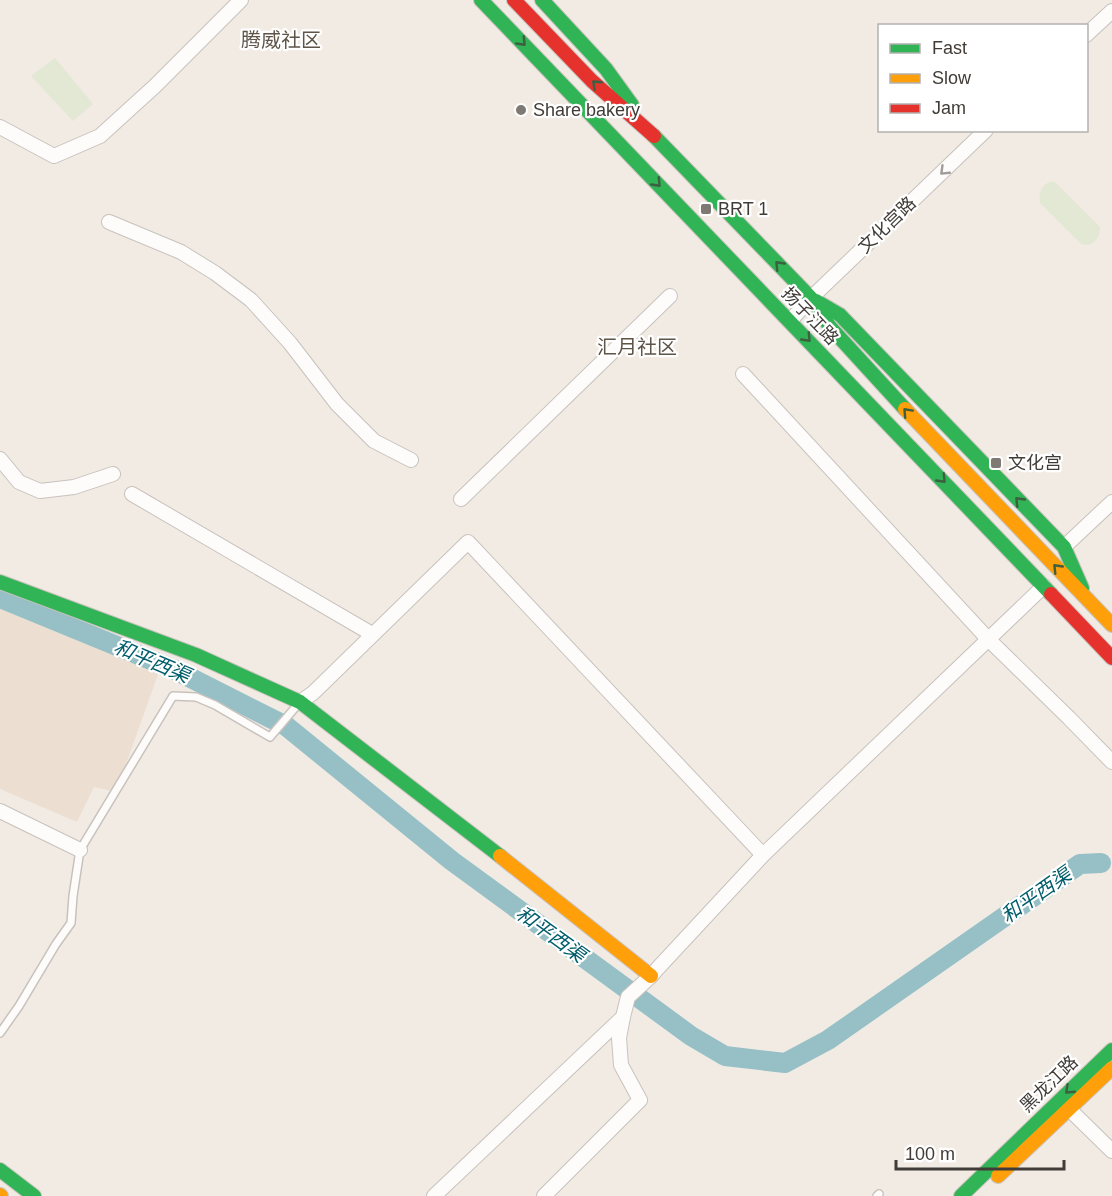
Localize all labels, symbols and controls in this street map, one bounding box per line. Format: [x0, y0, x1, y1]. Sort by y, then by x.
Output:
legend [878, 24, 1088, 132]
district label: 腾威社区 [241, 29, 321, 51]
one-way arrow [514, 35, 525, 46]
text: Fast [932, 38, 967, 58]
text: Slow [932, 68, 972, 88]
one-way arrow [592, 80, 603, 91]
text: Jam [932, 98, 966, 118]
place label: Share bakery [533, 100, 640, 120]
marker: Share bakery [514, 103, 528, 117]
one-way arrow [940, 164, 950, 175]
one-way arrow [650, 176, 661, 186]
street label: 文化宫路 [854, 193, 920, 257]
place label: BRT 1 [718, 199, 768, 219]
marker: BRT 1 [699, 202, 713, 216]
one-way arrow [776, 262, 787, 273]
street label: 扬子江路 [778, 283, 842, 349]
one-way arrow [800, 332, 811, 342]
district label: 汇月社区 [597, 336, 677, 358]
one-way arrow [903, 408, 914, 419]
place label: 文化宫 [1008, 453, 1062, 473]
marker: 文化宫 [989, 456, 1003, 470]
one-way arrow [935, 472, 946, 482]
one-way arrow [1016, 497, 1027, 508]
one-way arrow [1053, 565, 1064, 576]
water label: 和平西渠 [111, 635, 196, 688]
water label: 和平西渠 [997, 861, 1078, 927]
water label: 和平西渠 [512, 902, 592, 968]
street label: 黑龙江路 [1016, 1052, 1082, 1116]
one-way arrow [1066, 1082, 1077, 1093]
scale bar [896, 1133, 1064, 1171]
text: 100 m [905, 1144, 955, 1164]

